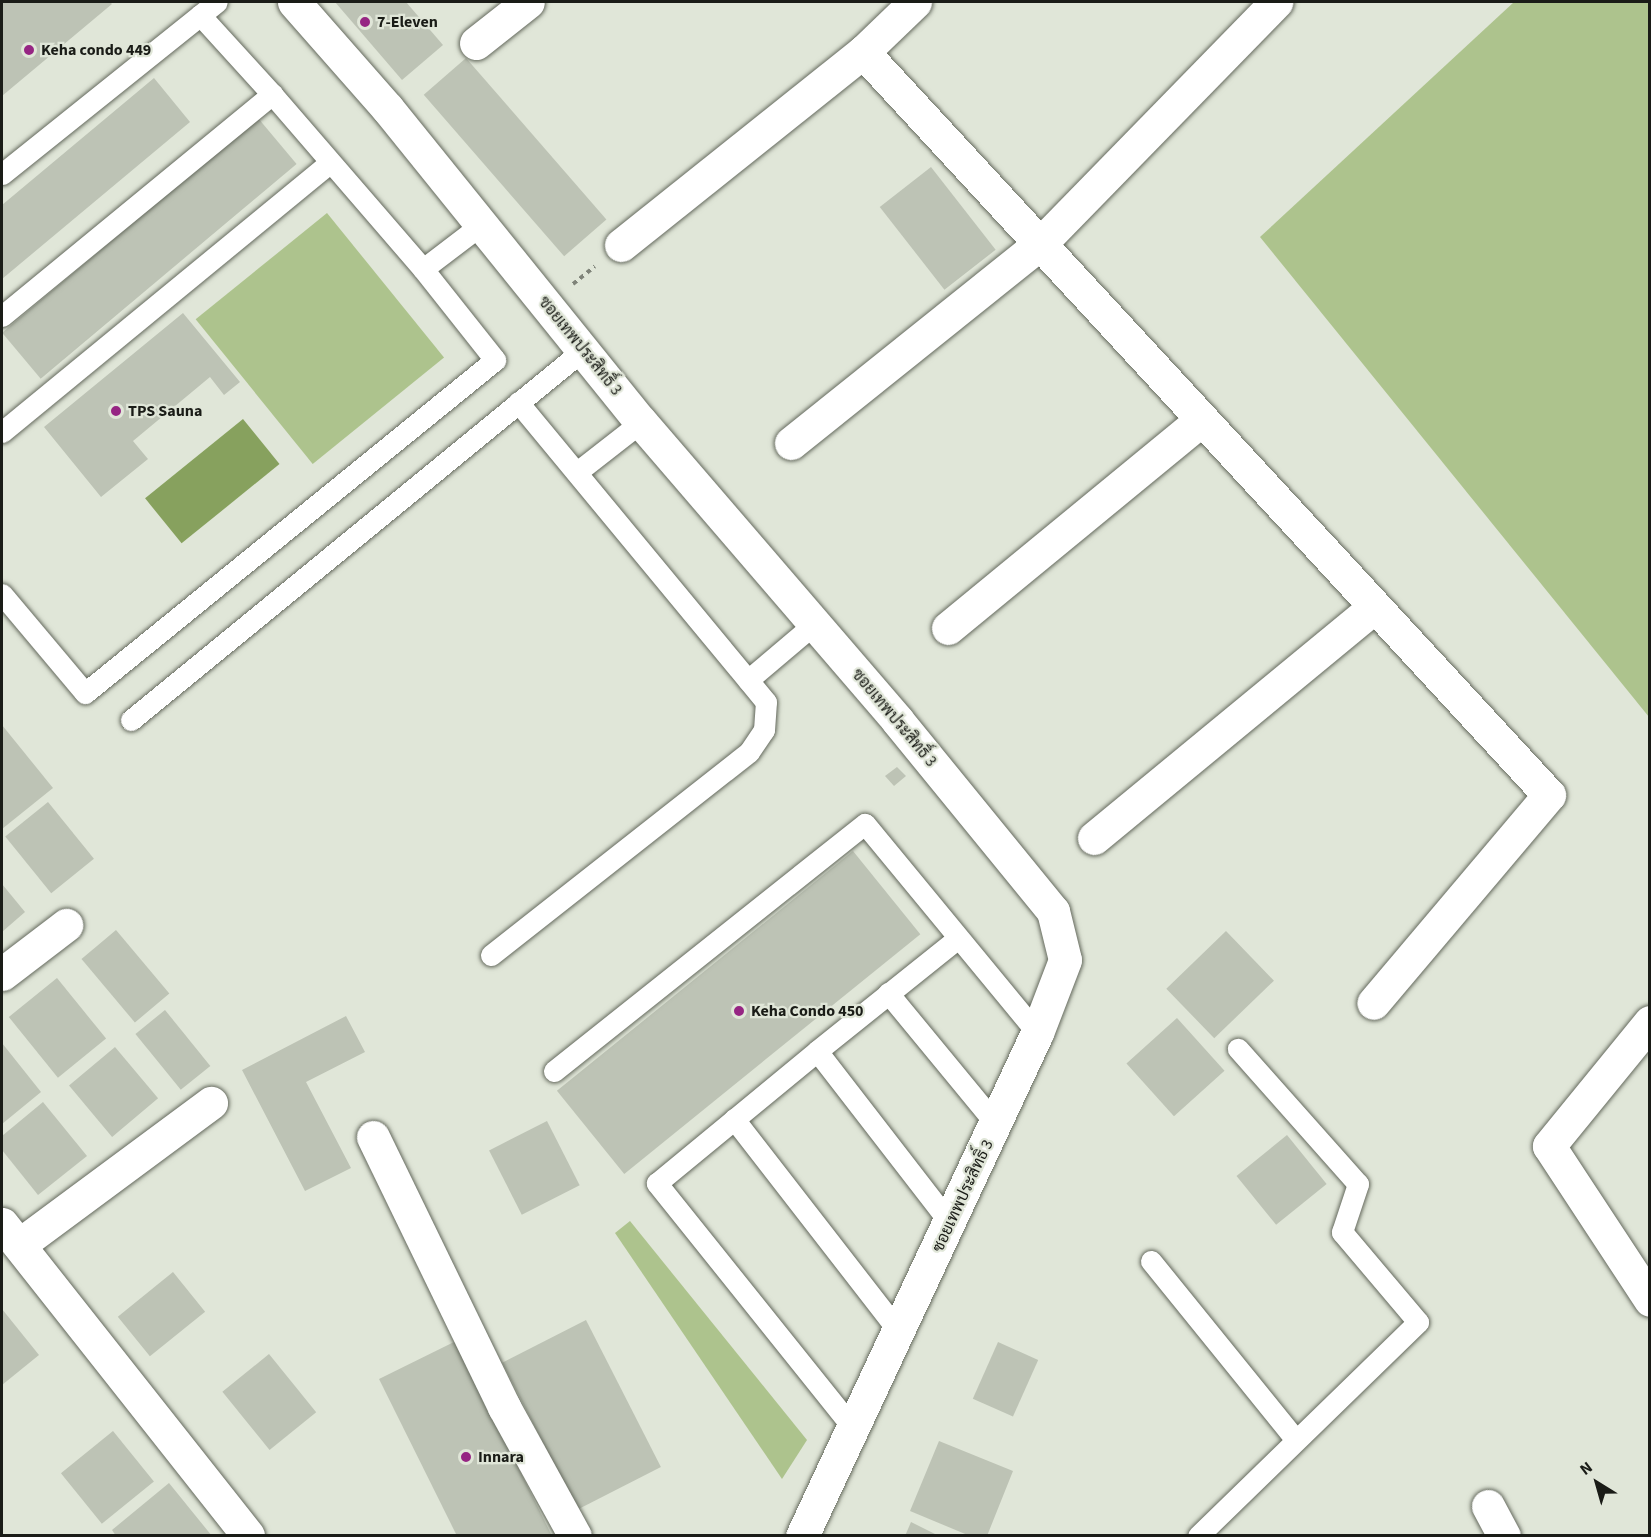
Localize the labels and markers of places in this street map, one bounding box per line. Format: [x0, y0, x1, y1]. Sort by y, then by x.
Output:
place label: 7-Eleven [377, 12, 438, 32]
marker: 7-Eleven [358, 15, 372, 29]
place label: Keha condo 449 [41, 40, 151, 60]
marker: Keha condo 449 [22, 43, 36, 57]
place label: TPS Sauna [128, 401, 202, 421]
marker: TPS Sauna [109, 404, 123, 418]
place label: Keha Condo 450 [751, 1001, 864, 1021]
marker: Keha Condo 450 [732, 1004, 746, 1018]
place label: Innara [478, 1447, 524, 1467]
marker: Innara [459, 1450, 473, 1464]

